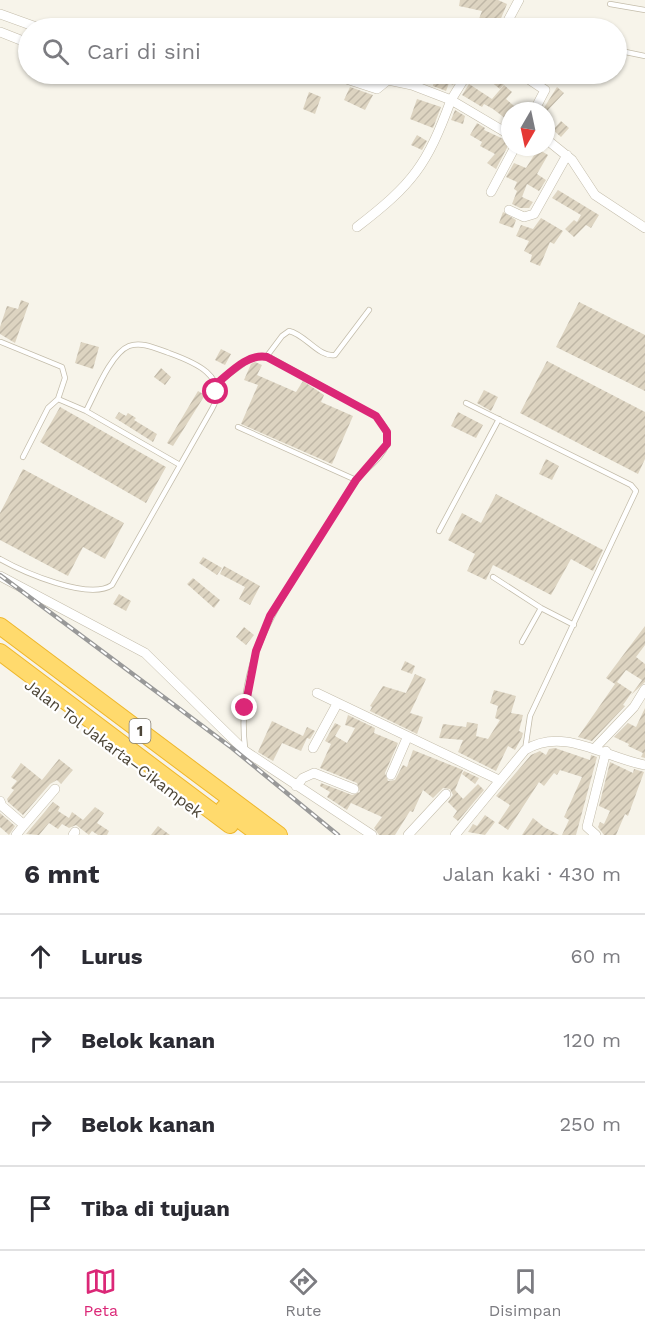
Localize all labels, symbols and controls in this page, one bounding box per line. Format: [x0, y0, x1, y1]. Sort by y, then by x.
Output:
search box [18, 18, 627, 84]
icon: search [39, 35, 72, 68]
text: Cari di sini [87, 39, 201, 64]
north arrow [501, 102, 555, 156]
route start [202, 378, 228, 404]
street label: Jalan Tol Jakarta–Cikampek [21, 675, 207, 822]
route end [231, 694, 257, 720]
road number: 1 [130, 719, 150, 743]
text: 6 mnt [24, 859, 99, 889]
text: Jalan kaki · 430 m [443, 862, 621, 886]
icon: ahead [24, 940, 57, 973]
text: Lurus [81, 944, 143, 969]
text: 60 m [571, 944, 621, 968]
icon: right [24, 1024, 57, 1057]
text: Belok kanan [81, 1028, 215, 1053]
text: 120 m [563, 1028, 621, 1052]
icon: right [24, 1108, 57, 1141]
text: Belok kanan [81, 1112, 215, 1137]
text: 250 m [559, 1112, 621, 1136]
icon: arrive [24, 1192, 57, 1225]
text: Tiba di tujuan [81, 1196, 230, 1221]
tab: Peta [84, 1265, 118, 1320]
tab: Rute [285, 1265, 322, 1320]
tab: Disimpan [489, 1265, 561, 1320]

